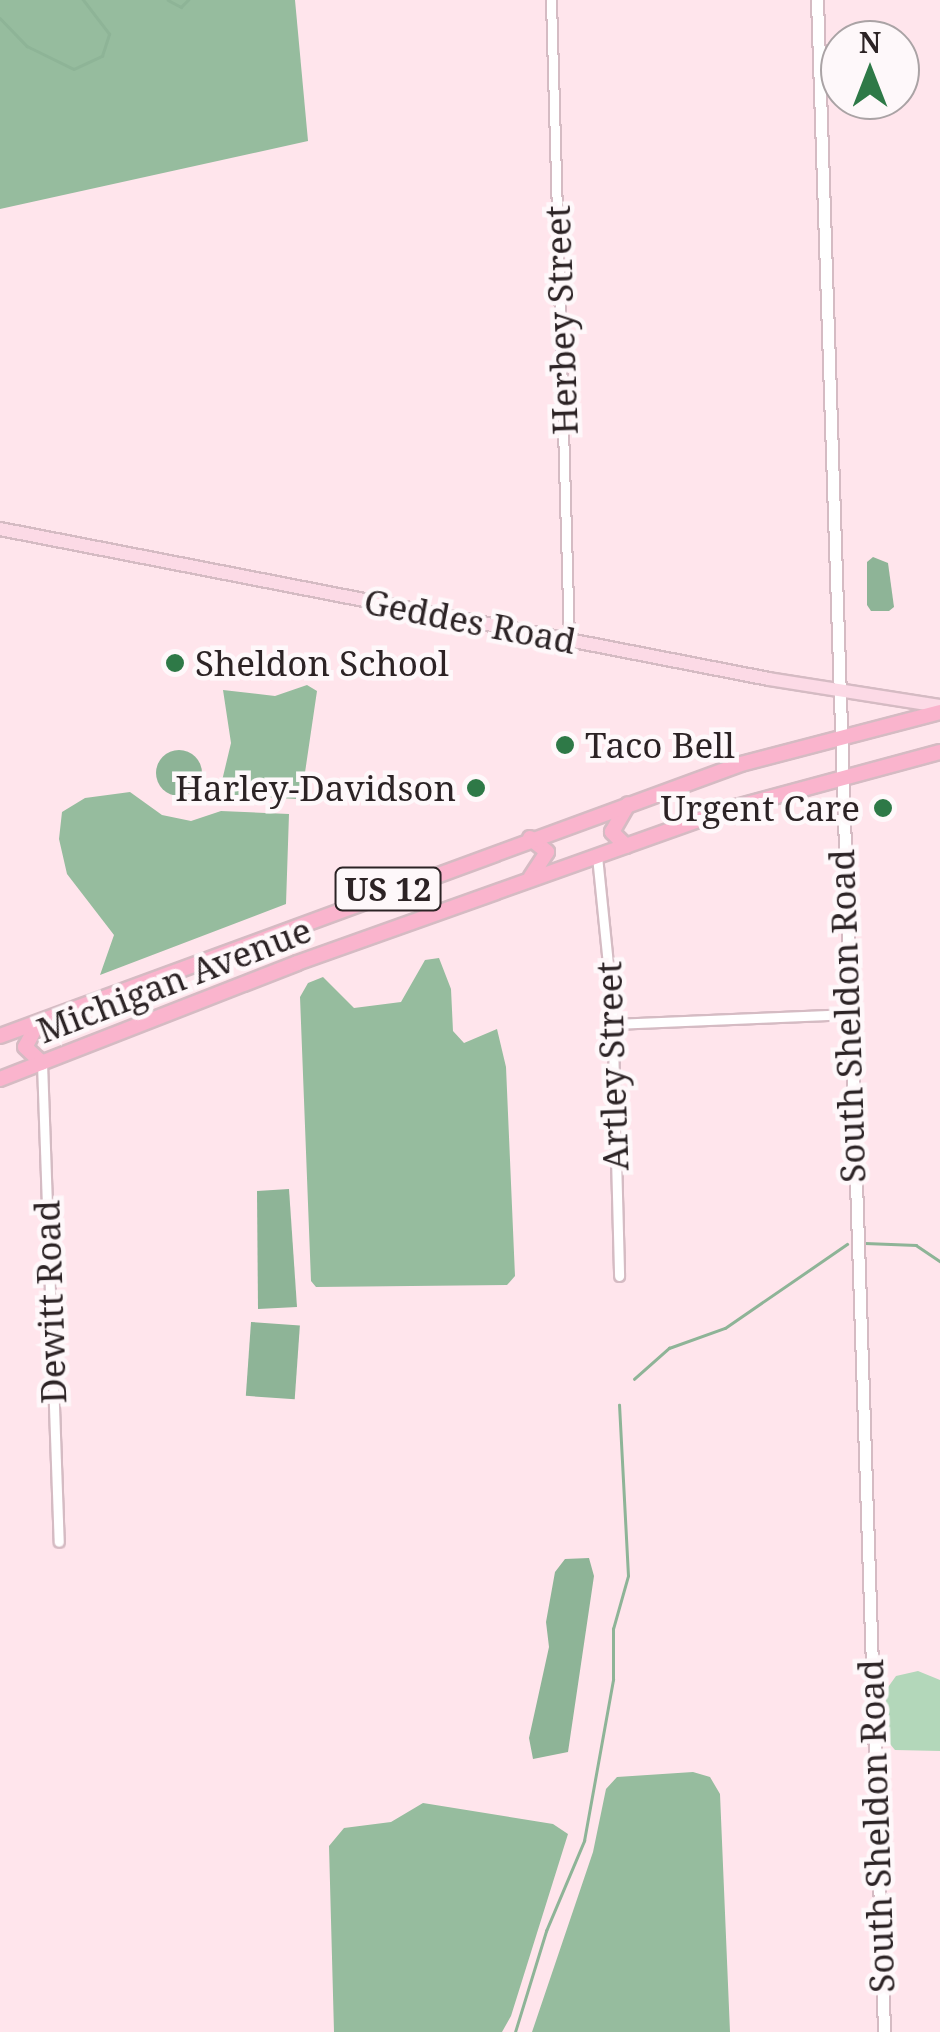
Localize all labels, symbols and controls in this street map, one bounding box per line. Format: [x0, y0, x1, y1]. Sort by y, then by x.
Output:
north arrow [820, 20, 920, 120]
text: N [859, 23, 881, 61]
street label: Herbey Street [536, 205, 586, 435]
street label: Geddes Road [361, 580, 579, 662]
place label: Sheldon School [195, 642, 449, 684]
marker: Sheldon School [164, 652, 186, 674]
place label: Taco Bell [585, 724, 735, 766]
marker: Taco Bell [554, 734, 576, 756]
place label: Harley-Davidson [175, 767, 456, 809]
marker: Harley-Davidson [465, 777, 487, 799]
place label: Urgent Care [660, 787, 860, 829]
marker: Urgent Care [870, 795, 896, 821]
street label: South Sheldon Road [820, 849, 874, 1183]
road number: US 12 [333, 862, 443, 916]
street label: Michigan Avenue [31, 908, 317, 1052]
street label: Artley Street [587, 961, 637, 1171]
street label: Dewitt Road [25, 1200, 75, 1404]
street label: South Sheldon Road [849, 1659, 903, 1993]

